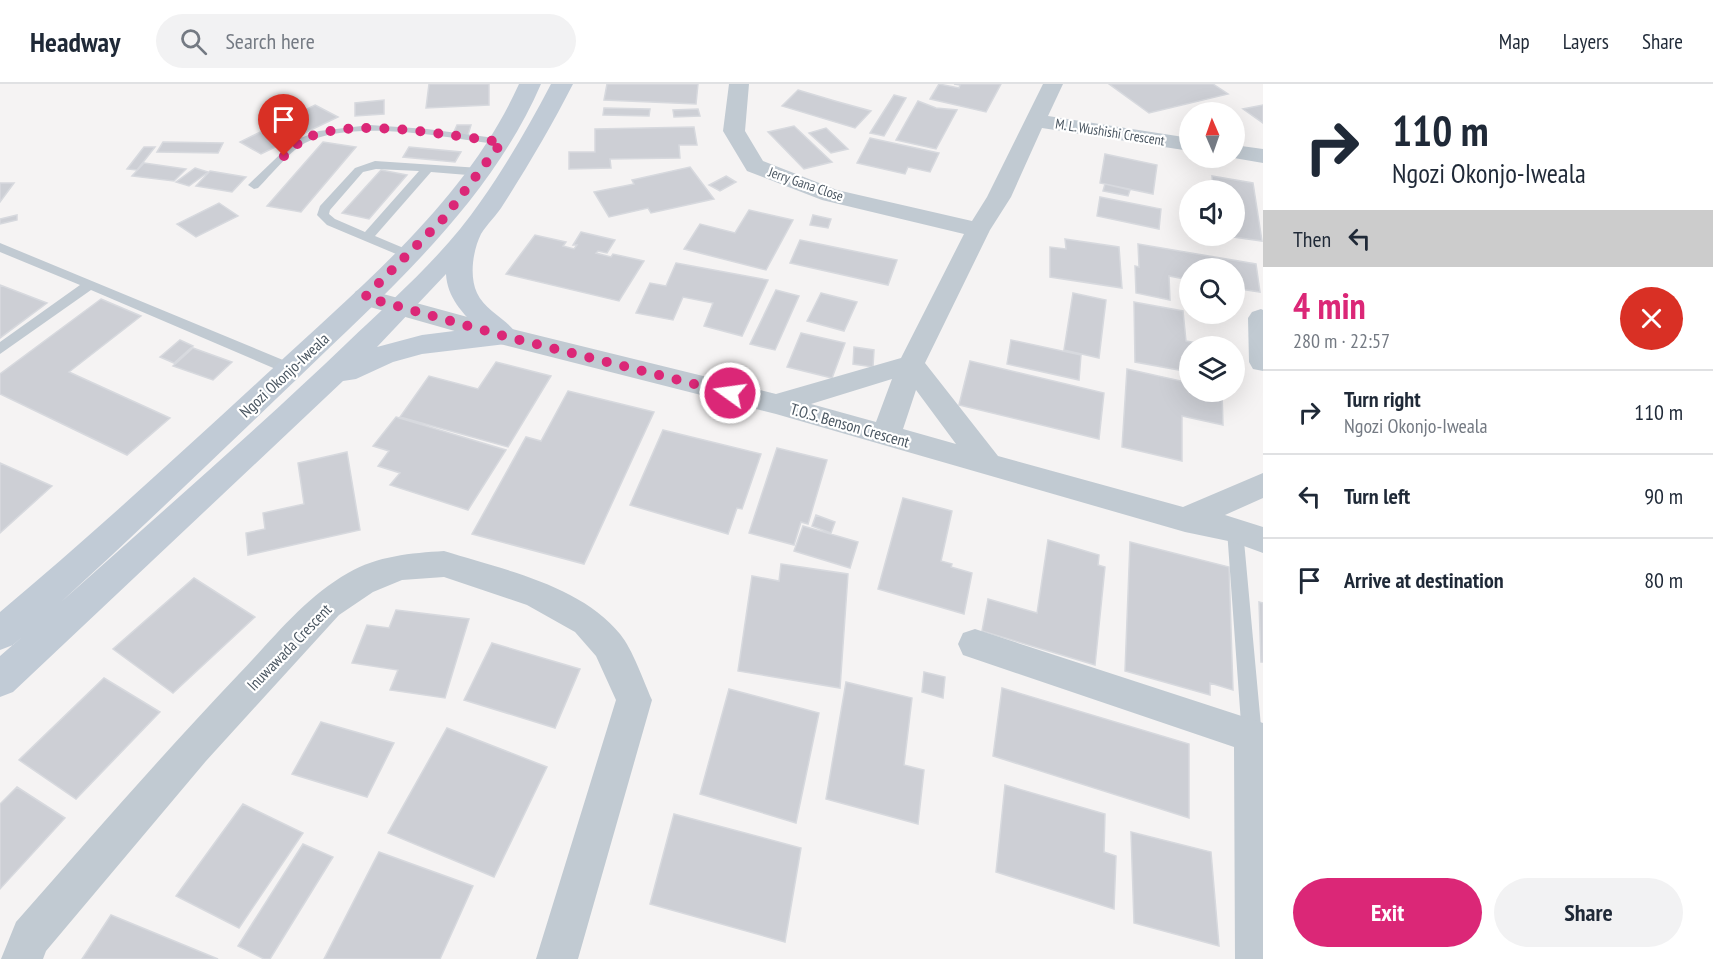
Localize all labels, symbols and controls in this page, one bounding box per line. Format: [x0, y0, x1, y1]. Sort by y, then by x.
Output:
search box [156, 14, 576, 68]
text: Headway [30, 23, 120, 60]
icon: search [177, 25, 210, 58]
text: Search here [225, 27, 315, 55]
text: Map [1499, 28, 1530, 55]
text: Layers [1563, 28, 1609, 55]
text: Share [1642, 28, 1683, 55]
pin [258, 94, 309, 156]
north arrow [1179, 102, 1245, 168]
map controls [1179, 102, 1245, 402]
icon: arrive [267, 103, 300, 136]
text: 110 m [1392, 103, 1489, 158]
icon: right [1293, 108, 1371, 186]
street label: M. L. Wushishi Crescent [1054, 114, 1166, 150]
text: Ngozi Okonjo-Iweala [1392, 156, 1586, 190]
street label: Jerry Gana Close [765, 162, 846, 205]
button: sound [1179, 180, 1245, 246]
icon: left [1343, 222, 1376, 255]
text: Then [1293, 225, 1331, 253]
button: search [1179, 258, 1245, 324]
text: 4 min [1293, 282, 1366, 329]
button: close [1620, 287, 1683, 350]
text: 280 m · 22:57 [1293, 328, 1390, 354]
street label: Ngozi Okonjo-Iweala [235, 329, 333, 421]
button: layers [1179, 336, 1245, 402]
position arrow [698, 361, 762, 425]
text: Turn right [1344, 385, 1421, 413]
icon: right [1293, 396, 1326, 429]
street label: T.O.S. Benson Crescent [788, 398, 912, 452]
text: 110 m [1634, 398, 1683, 426]
text: Ngozi Okonjo-Iweala [1344, 413, 1488, 439]
icon: left [1293, 480, 1326, 513]
text: Turn left [1344, 482, 1410, 510]
text: 90 m [1644, 482, 1683, 510]
icon: arrive [1293, 564, 1326, 597]
text: Arrive at destination [1344, 566, 1504, 594]
text: 80 m [1644, 566, 1683, 594]
street label: Inuwawada Crescent [243, 599, 336, 695]
button: Exit [1293, 878, 1482, 947]
button: Share [1494, 878, 1683, 947]

